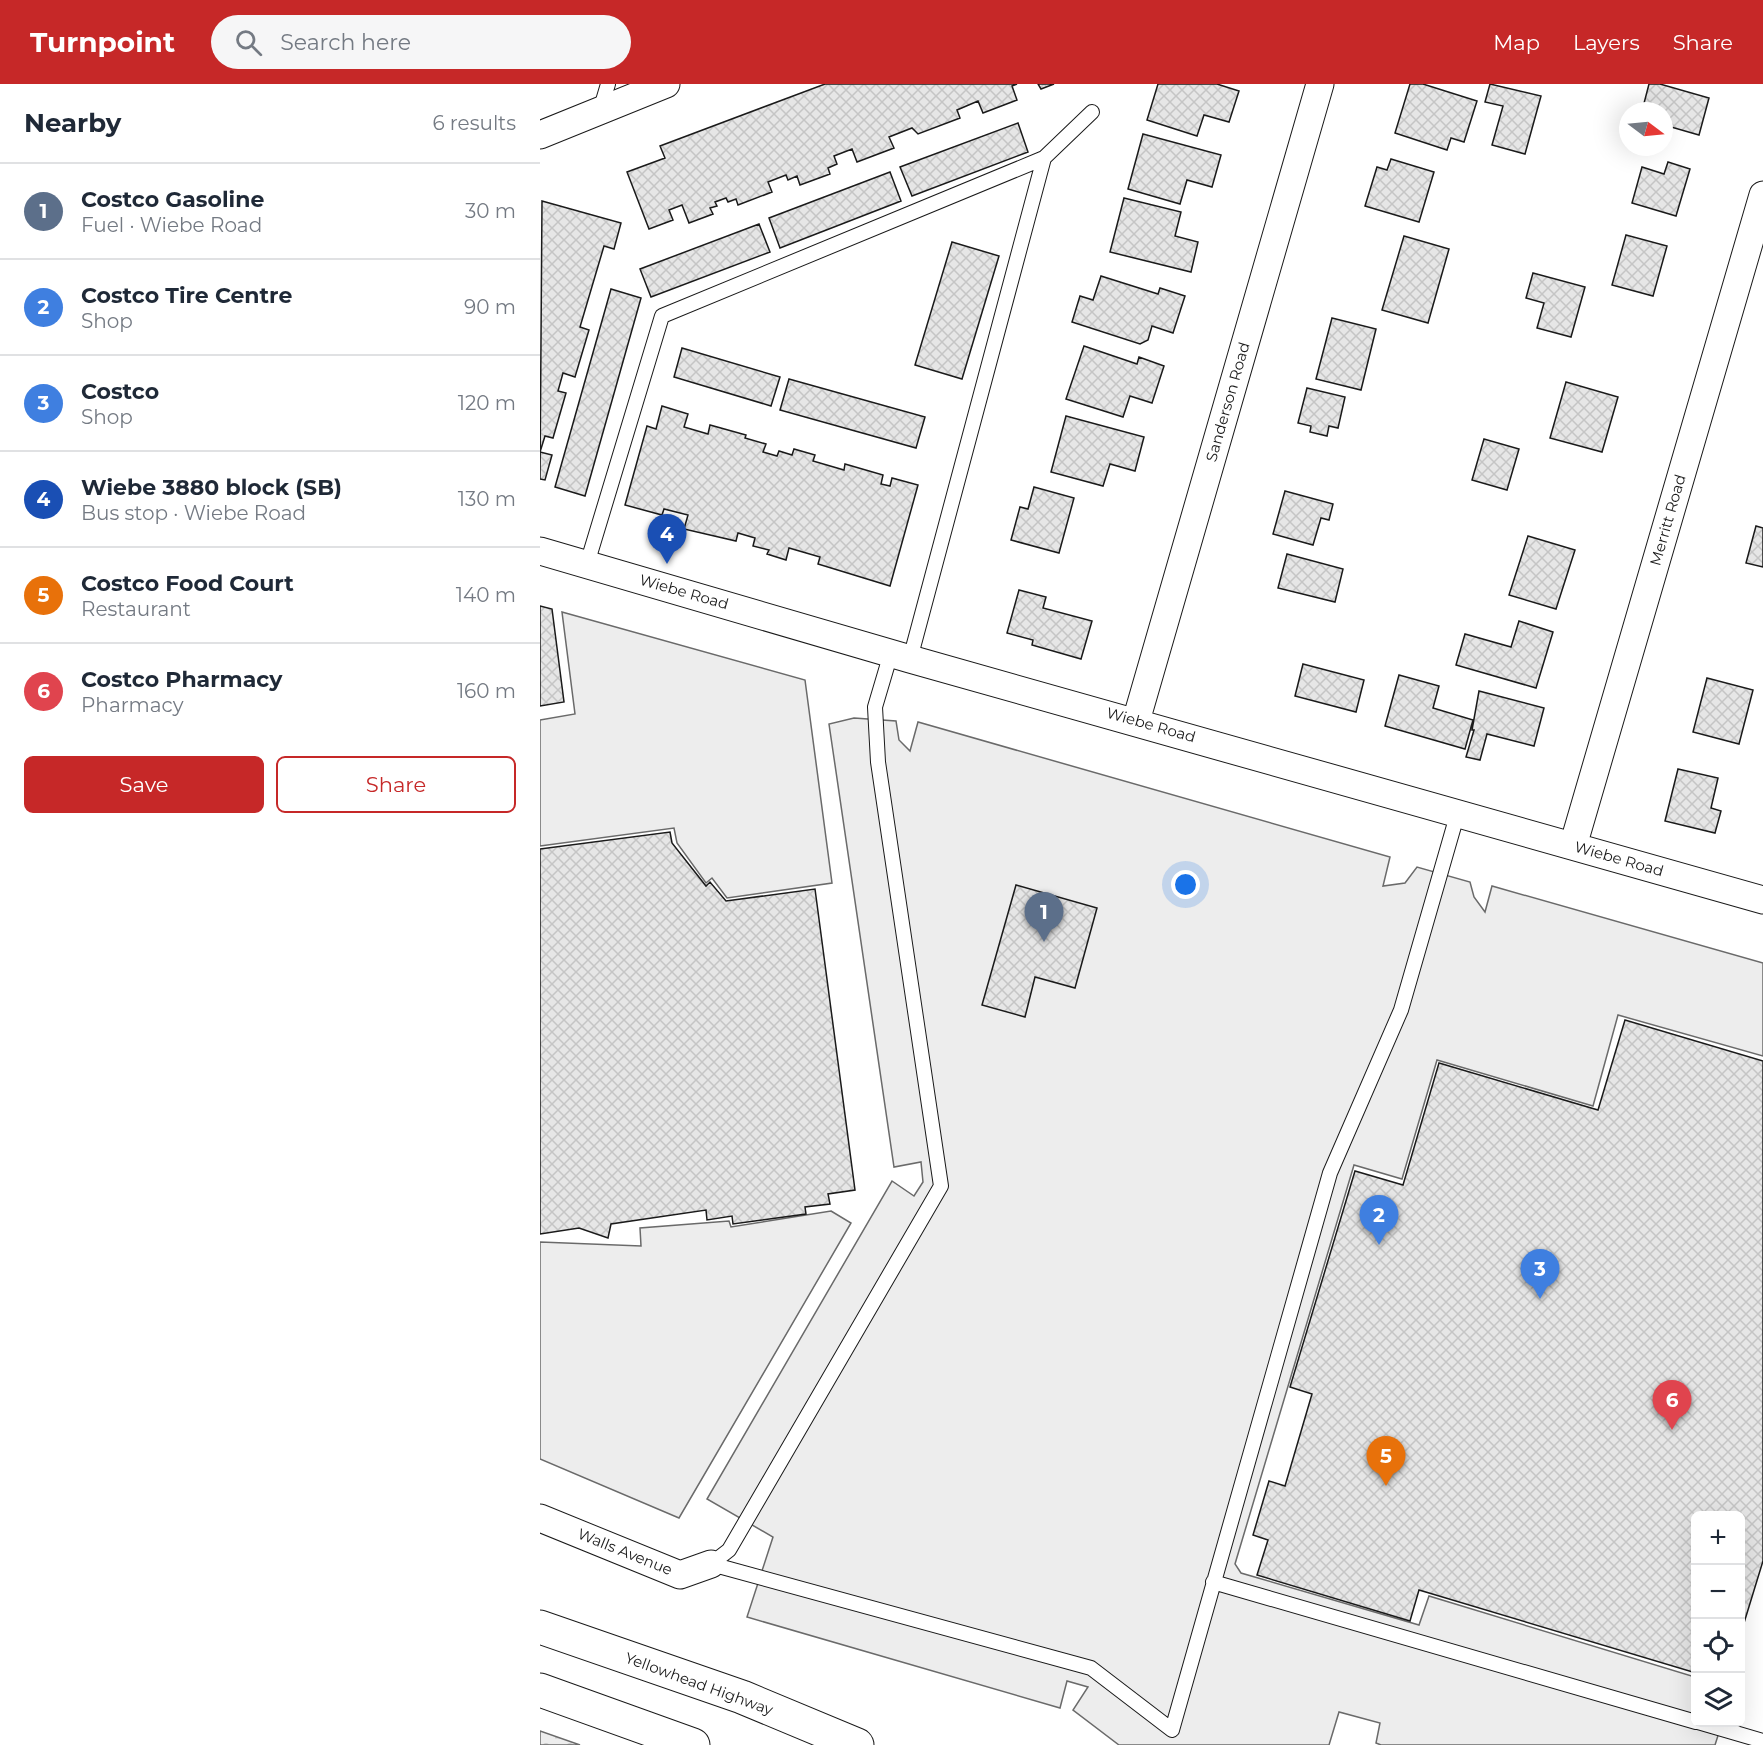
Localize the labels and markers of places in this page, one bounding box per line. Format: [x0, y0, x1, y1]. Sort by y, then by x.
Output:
pin: 4 [648, 514, 686, 564]
pin: 1 [1024, 892, 1064, 942]
pin: 2 [1360, 1196, 1398, 1245]
pin: 3 [1520, 1250, 1560, 1299]
pin: 6 [1652, 1380, 1692, 1430]
pin: 5 [1366, 1436, 1406, 1486]

